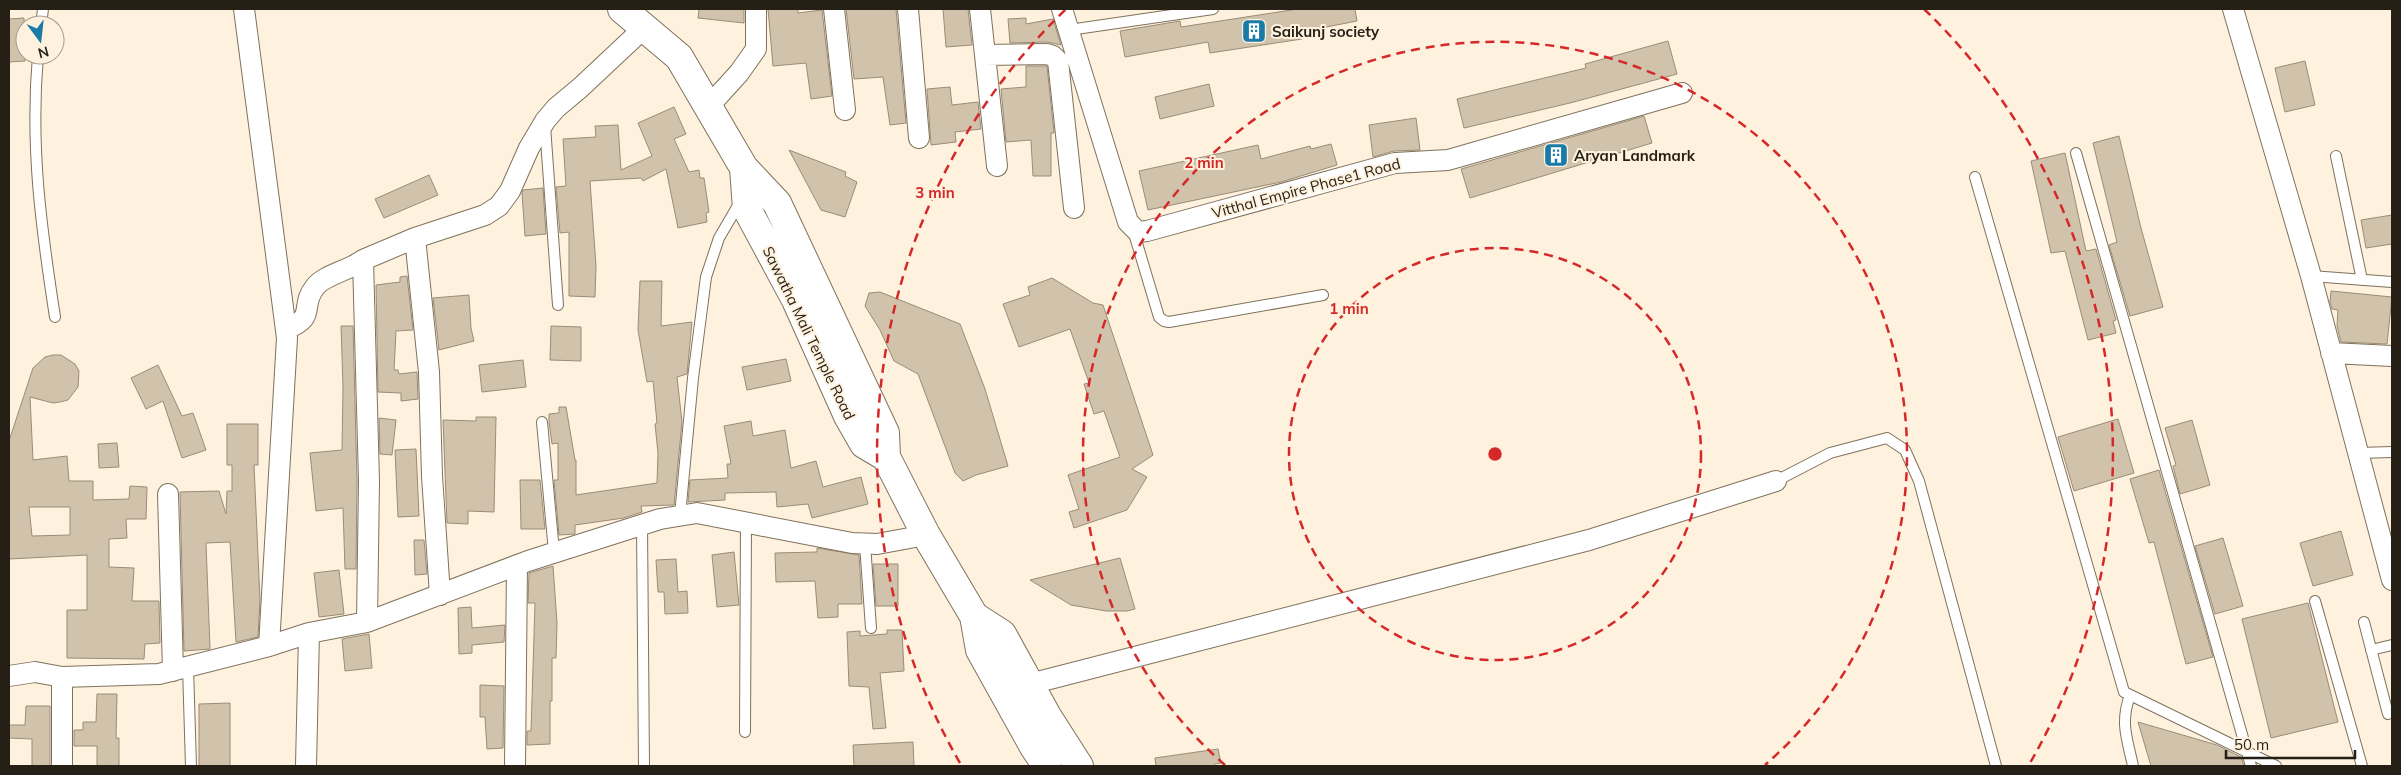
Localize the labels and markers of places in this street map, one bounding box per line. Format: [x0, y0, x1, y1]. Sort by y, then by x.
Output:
building icon: Saikunj society [1241, 18, 1267, 44]
place label: Saikunj society [1272, 22, 1380, 41]
building icon: Aryan Landmark [1543, 142, 1569, 168]
place label: Aryan Landmark [1574, 146, 1696, 165]
centre of rings [1486, 445, 1504, 463]

